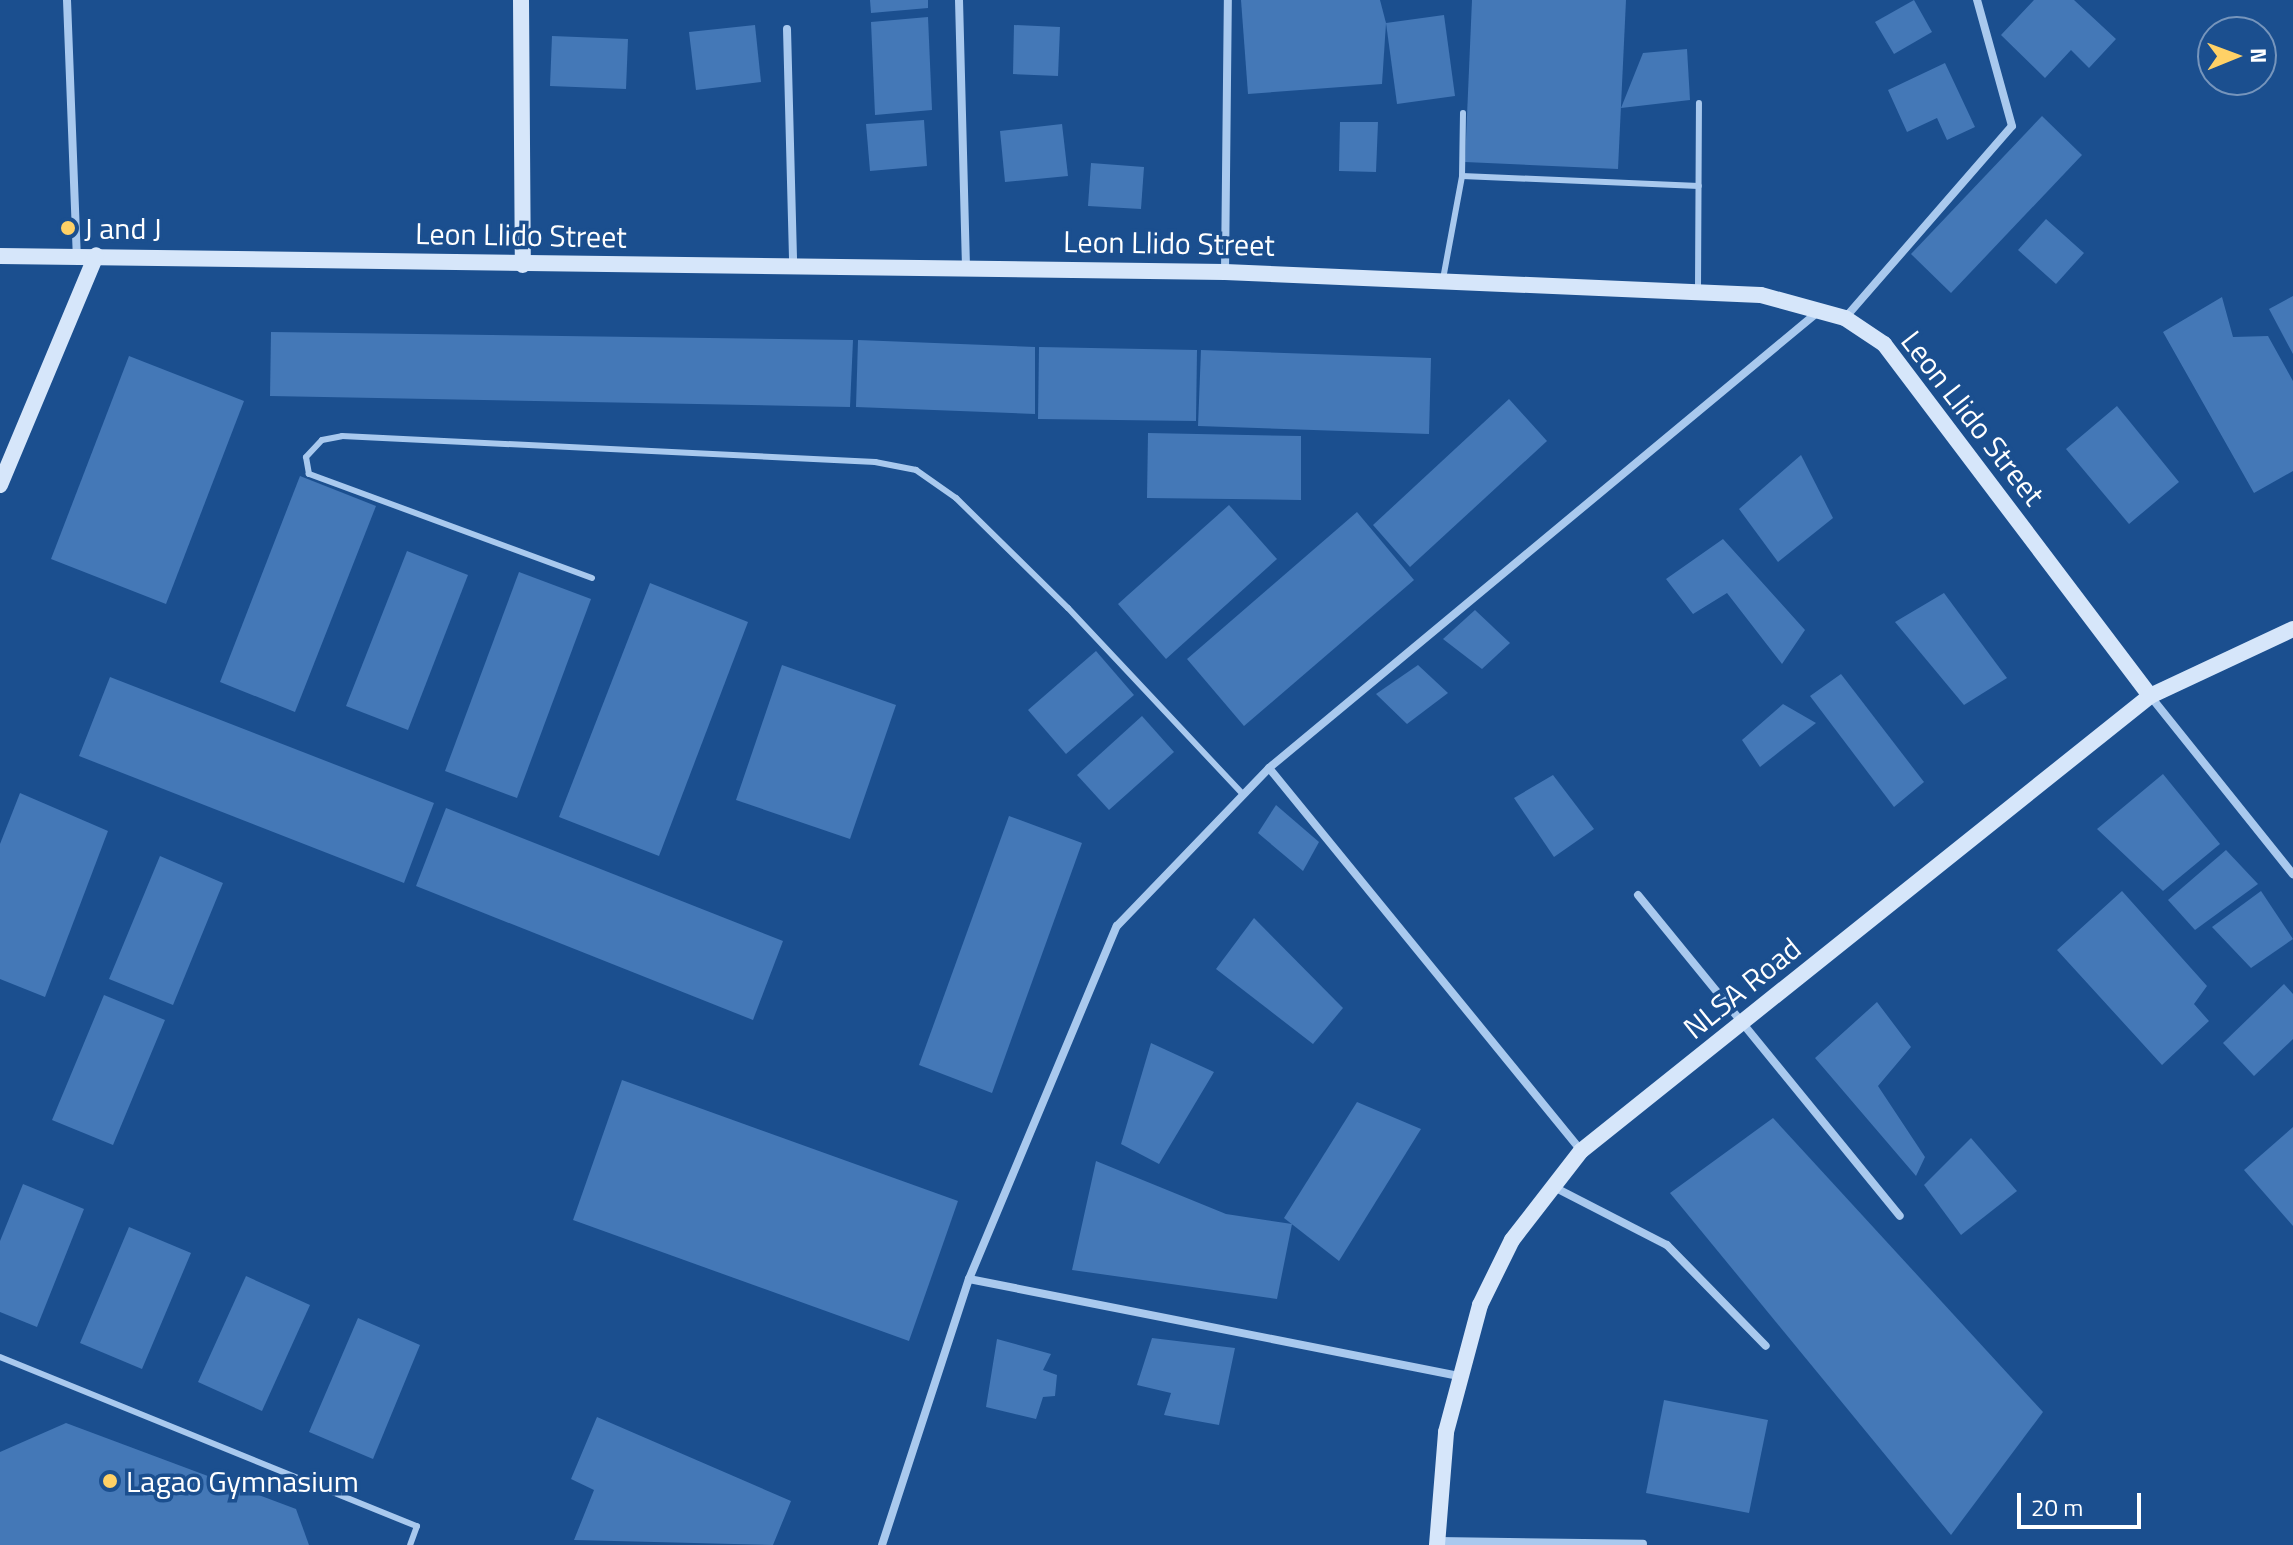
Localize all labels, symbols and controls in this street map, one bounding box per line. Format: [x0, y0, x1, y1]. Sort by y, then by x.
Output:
north arrow [2197, 16, 2277, 96]
text: N [2242, 48, 2276, 64]
place label: J and J [84, 210, 162, 246]
street label: Leon Llido Street [415, 215, 627, 255]
marker: J and J [59, 219, 77, 237]
street label: Leon Llido Street [1063, 223, 1275, 263]
street label: Leon Llido Street [1894, 324, 2052, 512]
street label: NLSA Road [1676, 930, 1808, 1046]
place label: Lagao Gymnasium [126, 1463, 359, 1499]
marker: Lagao Gymnasium [101, 1472, 119, 1490]
scale bar [2021, 1477, 2145, 1527]
text: 20 m [2031, 1489, 2083, 1525]

